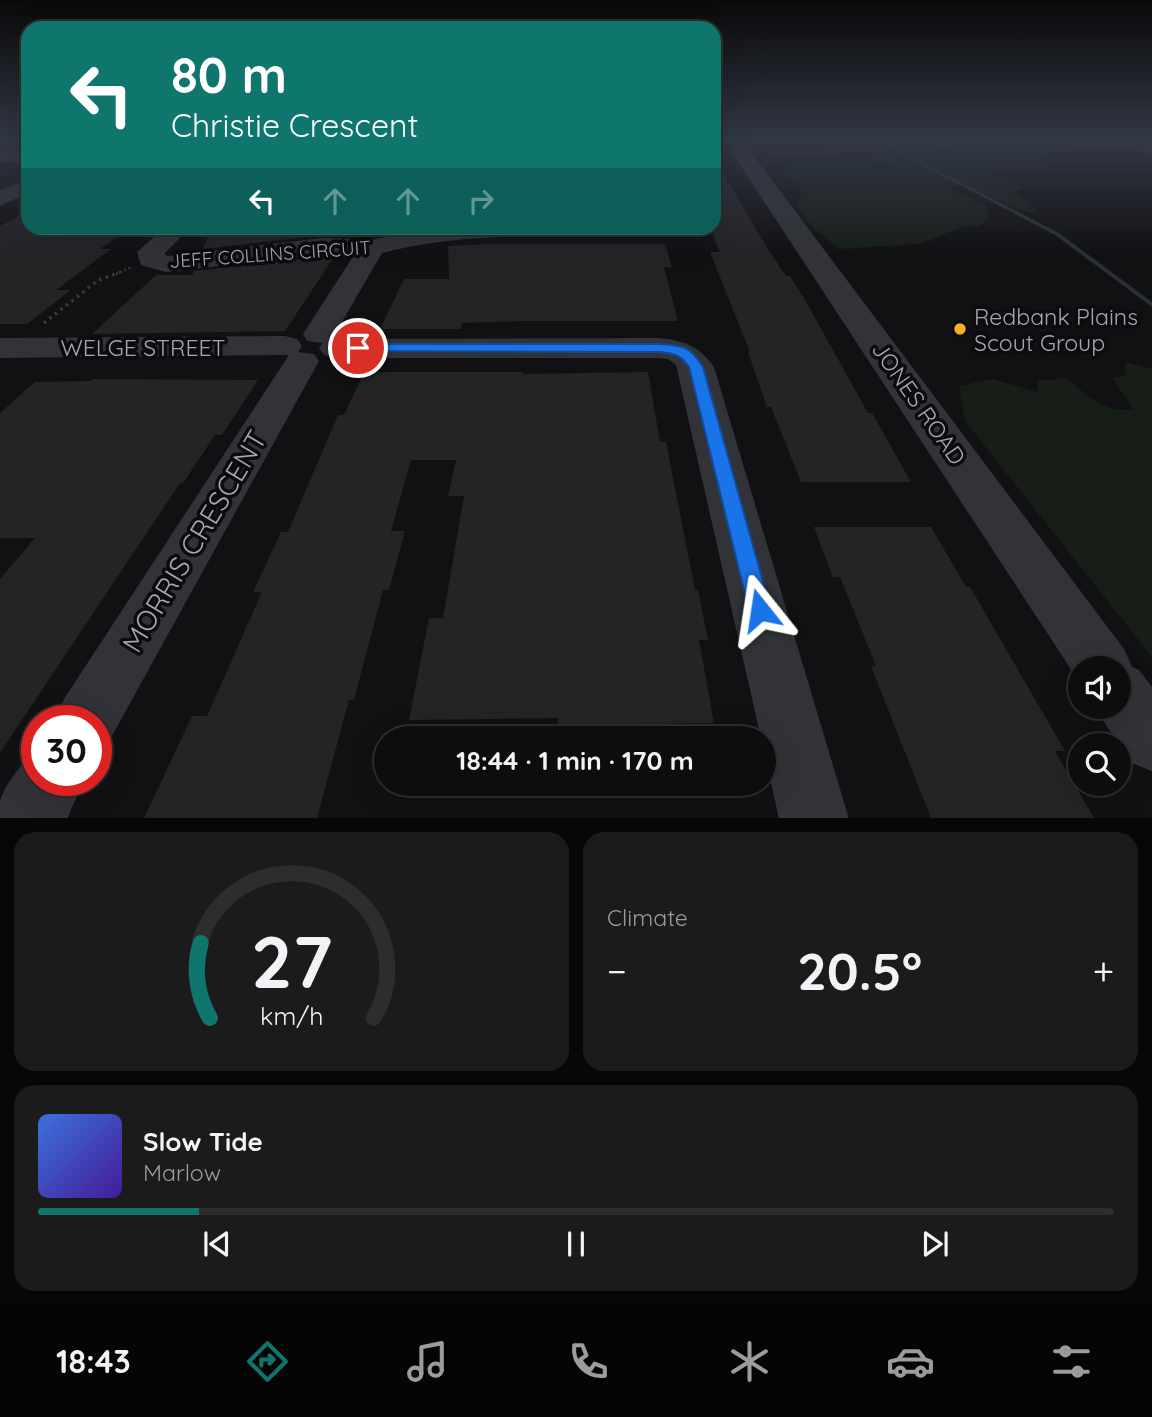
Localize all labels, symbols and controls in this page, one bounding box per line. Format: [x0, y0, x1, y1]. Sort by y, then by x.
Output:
text: 80 m [171, 44, 287, 105]
icon: left [56, 49, 147, 140]
text: Christie Crescent [171, 105, 418, 145]
icon: left [243, 182, 281, 220]
icon: ahead [316, 182, 354, 220]
icon: ahead [389, 182, 427, 220]
icon: right [462, 182, 500, 220]
street label: JEFF COLLINS CIRCUIT [168, 235, 372, 273]
place label: Redbank Plains Scout Group [974, 302, 1138, 357]
pin [328, 318, 388, 378]
marker: Redbank Plains Scout Group [952, 321, 968, 337]
icon: arrive [339, 329, 377, 367]
street label: WELGE STREET [61, 333, 226, 362]
street label: JONES ROAD [866, 336, 972, 470]
street label: MORRIS CRESCENT [114, 424, 274, 658]
position arrow [723, 573, 797, 647]
map controls [1068, 656, 1131, 796]
button: sound [1068, 656, 1131, 719]
speed limit sign: 30 [21, 705, 112, 796]
button: search [1068, 733, 1131, 796]
text: 18:44 · 1 min · 170 m [456, 744, 694, 777]
text: Climate [607, 903, 688, 932]
text: 27 [251, 915, 332, 1006]
text: 20.5° [797, 938, 922, 1003]
text: − [607, 947, 627, 995]
text: + [1093, 947, 1114, 995]
text: km/h [260, 999, 323, 1030]
text: Slow Tide [143, 1125, 263, 1158]
text: Marlow [143, 1158, 221, 1187]
icon: previous [198, 1225, 236, 1263]
icon: pause [557, 1225, 595, 1263]
icon: next [916, 1225, 954, 1263]
icon: directions [243, 1337, 292, 1386]
icon: music [403, 1337, 452, 1386]
icon: phone [564, 1337, 613, 1386]
icon: climate [725, 1337, 774, 1386]
icon: car [886, 1337, 935, 1386]
icon: filters [1047, 1337, 1096, 1386]
text: 18:43 [56, 1341, 131, 1381]

